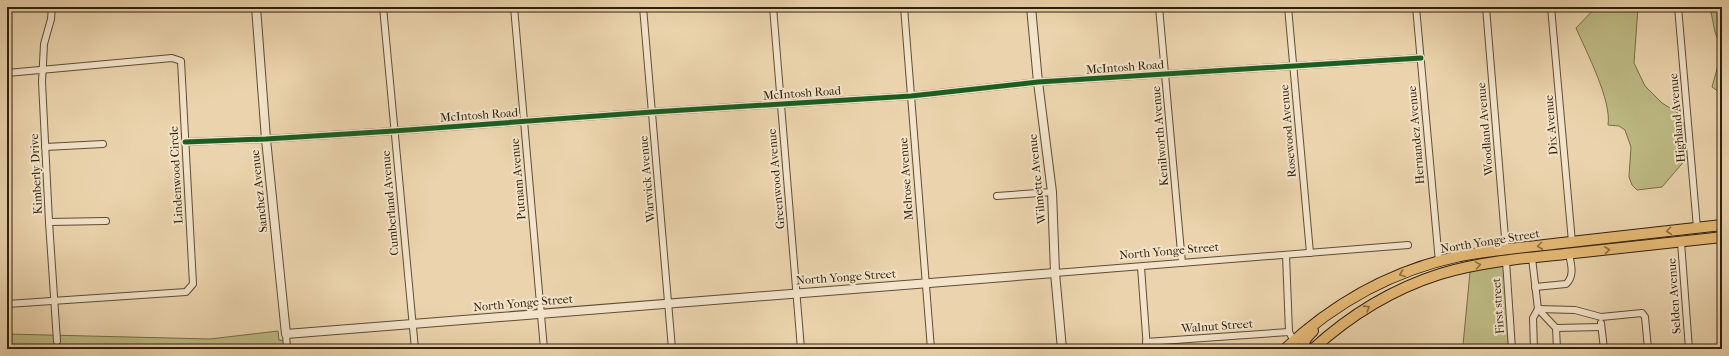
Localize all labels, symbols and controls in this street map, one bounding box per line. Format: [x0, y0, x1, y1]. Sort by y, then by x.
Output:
street label: McIntosh Road [1085, 57, 1165, 77]
street label: Highland Avenue [1666, 73, 1688, 163]
street label: Woodland Avenue [1474, 82, 1496, 177]
street label: McIntosh Road [762, 83, 842, 103]
street label: Rosewood Avenue [1277, 84, 1299, 178]
street label: Kenilworth Avenue [1149, 85, 1171, 187]
street label: Hernandez Avenue [1405, 85, 1427, 185]
street label: Dix Avenue [1541, 94, 1561, 156]
street label: McIntosh Road [439, 105, 519, 125]
street label: Lindenwood Circle [166, 126, 186, 224]
street label: Greenwood Avenue [765, 128, 787, 230]
street label: Kimberly Drive [27, 133, 45, 215]
street label: Wilmette Avenue [1025, 133, 1049, 226]
street label: Warwick Avenue [636, 135, 658, 224]
street label: Putnam Avenue [507, 137, 529, 220]
street label: Melrose Avenue [896, 137, 916, 221]
street label: Sanchez Avenue [248, 149, 270, 233]
street label: Cumberland Avenue [378, 150, 402, 256]
street label: North Yonge Street [1439, 226, 1541, 256]
one-way arrow [1666, 226, 1672, 235]
street label: North Yonge Street [1118, 240, 1220, 262]
one-way arrow [1537, 241, 1543, 250]
one-way arrow [1604, 245, 1610, 254]
street label: Selden Avenue [1664, 258, 1684, 334]
one-way arrow [1475, 262, 1481, 270]
street label: North Yonge Street [795, 266, 897, 287]
one-way arrow [1398, 270, 1405, 278]
street label: First street [1489, 277, 1507, 335]
street label: North Yonge Street [472, 292, 574, 314]
one-way arrow [1363, 306, 1370, 313]
street label: Walnut Street [1180, 316, 1254, 336]

